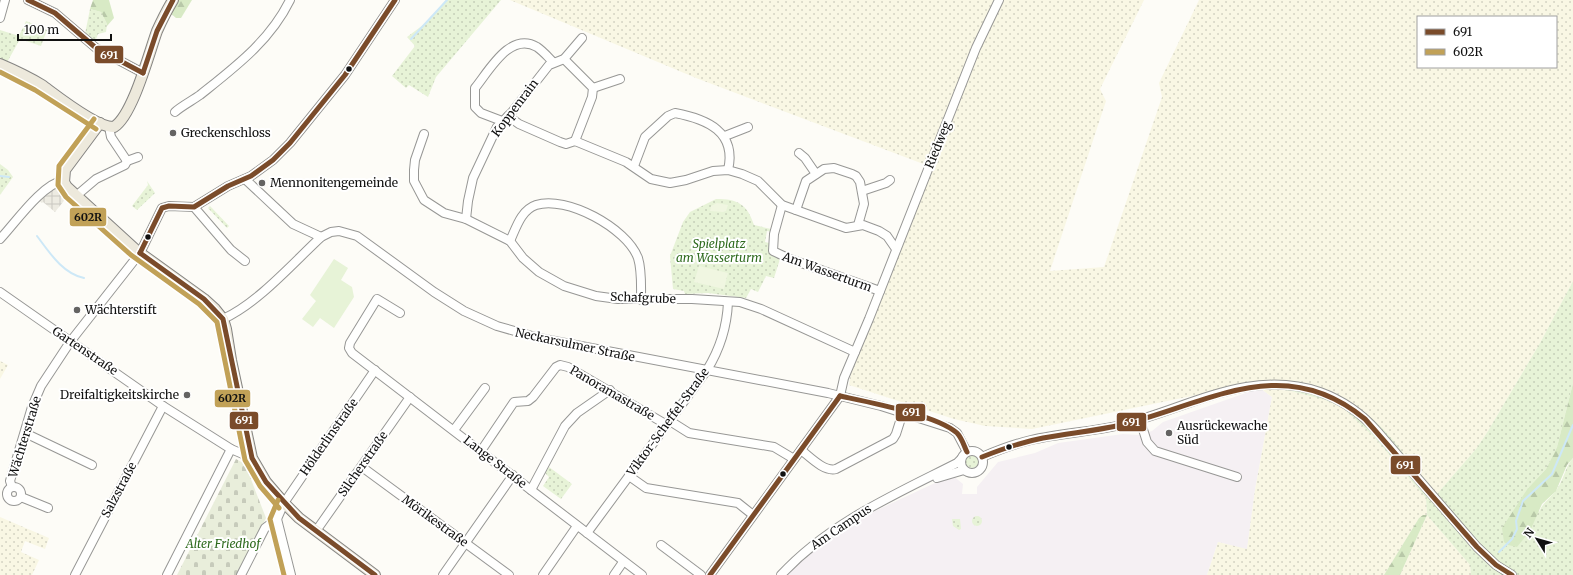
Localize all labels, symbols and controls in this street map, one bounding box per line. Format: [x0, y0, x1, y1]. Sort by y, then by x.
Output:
scale bar [18, 16, 111, 42]
legend [1417, 16, 1557, 68]
text: 100 m [24, 22, 59, 37]
text: 691 [1453, 24, 1473, 39]
text: 602R [1453, 44, 1484, 59]
line badge: 691 [94, 45, 124, 64]
text: 691 [100, 48, 118, 62]
unlabelled marker [344, 64, 354, 74]
street label: Koppenrain [488, 76, 541, 139]
street label: Riedweg [921, 118, 954, 171]
place label: Greckenschloss [181, 125, 271, 140]
marker: Greckenschloss [168, 128, 178, 138]
place label: Mennonitengemeinde [270, 175, 398, 190]
marker: Mennonitengemeinde [257, 178, 267, 188]
line badge: 602R [69, 207, 107, 227]
text: 602R [74, 210, 102, 224]
unlabelled marker [143, 232, 153, 242]
park label: Spielplatz am Wasserturm [676, 236, 762, 265]
street label: Am Wasserturm [779, 248, 874, 295]
street label: Schafgrube [610, 289, 676, 306]
place label: Wächterstift [84, 302, 157, 317]
marker: Wächterstift [72, 305, 82, 315]
street label: Gartenstraße [50, 323, 121, 378]
street label: Neckarsulmer Straße [514, 324, 636, 365]
street label: Panoramastraße [567, 362, 657, 423]
street label: Viktor-Scheffel-Straße [623, 365, 712, 480]
place label: Dreifaltigkeitskirche [60, 387, 179, 402]
line badge: 602R [214, 389, 251, 408]
marker: Dreifaltigkeitskirche [182, 390, 192, 400]
text: 602R [218, 391, 246, 405]
street label: Wächterstraße [5, 394, 44, 480]
street label: Hölderlinstraße [296, 395, 361, 478]
line badge: 691 [895, 403, 926, 422]
text: 691 [902, 405, 920, 419]
line badge: 691 [229, 411, 259, 430]
line badge: 691 [1116, 412, 1147, 432]
text: 691 [235, 413, 253, 427]
text: 691 [1122, 415, 1140, 429]
place label: Ausrückewache Süd [1176, 418, 1268, 447]
street label: Silcherstraße [335, 428, 391, 499]
marker: Ausrückewache Süd [1164, 428, 1174, 438]
street label: Lange Straße [461, 432, 530, 491]
unlabelled marker [1004, 442, 1014, 452]
line badge: 691 [1390, 455, 1421, 475]
text: 691 [1396, 458, 1414, 472]
street label: Salzstraße [98, 459, 139, 520]
unlabelled marker [778, 469, 788, 479]
street label: Mörikestraße [399, 492, 471, 550]
street label: Am Campus [807, 501, 874, 553]
north arrow [1517, 519, 1557, 559]
text: N [1521, 525, 1537, 541]
park label: Alter Friedhof [185, 536, 262, 551]

